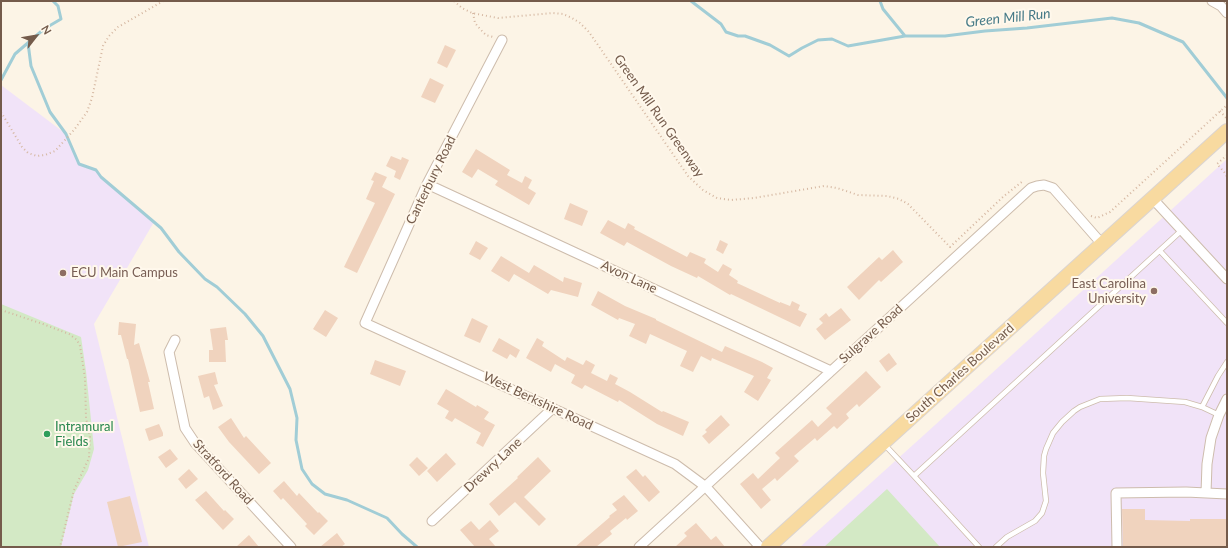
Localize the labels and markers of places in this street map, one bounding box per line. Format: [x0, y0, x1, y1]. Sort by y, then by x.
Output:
place label: ECU Main Campus [71, 265, 178, 281]
marker: ECU Main Campus [58, 268, 68, 278]
place label: East Carolina University [1072, 276, 1146, 307]
marker: East Carolina University [1149, 286, 1159, 296]
place label: Intramural Fields [55, 419, 114, 450]
marker: Intramural Fields [42, 429, 52, 439]

